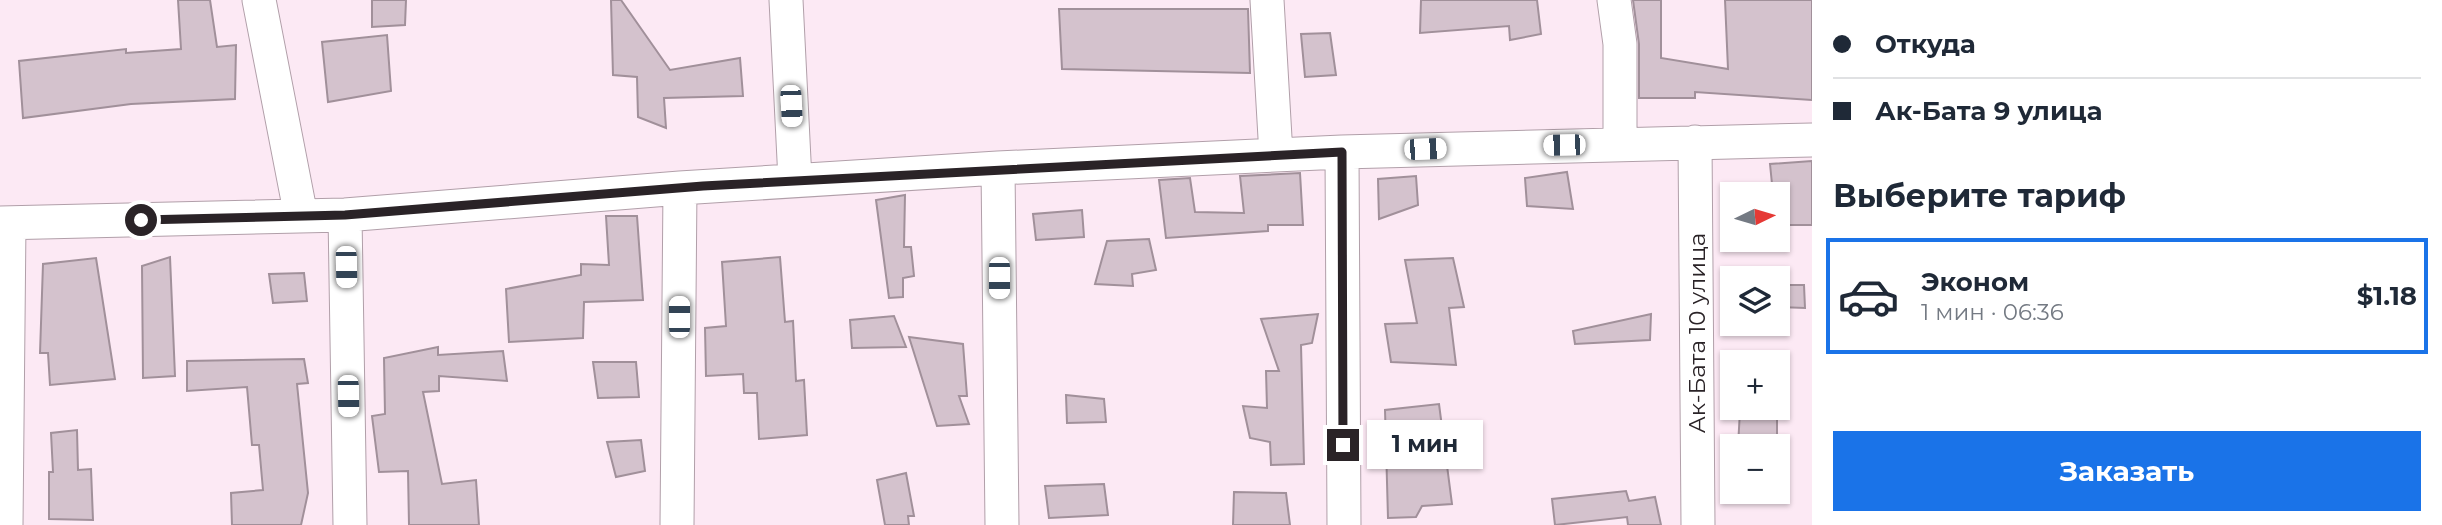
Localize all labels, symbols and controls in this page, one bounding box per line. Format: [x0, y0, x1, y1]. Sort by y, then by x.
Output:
text: Откуда [1875, 28, 1976, 60]
car [780, 84, 803, 128]
text: Ак-Бата 9 улица [1875, 95, 2102, 127]
car [1543, 134, 1586, 156]
car [1404, 138, 1447, 160]
text: Выберите тариф [1833, 176, 2126, 215]
north arrow [1720, 182, 1790, 252]
map controls [1720, 182, 1790, 504]
route start [125, 204, 157, 236]
street label: Ак-Бата 10 улица [1683, 233, 1711, 433]
car [336, 246, 357, 288]
car [989, 257, 1010, 299]
icon: car [1837, 265, 1900, 328]
button: layers [1720, 266, 1790, 336]
text: Эконом [1921, 266, 2029, 298]
text: $1.18 [2357, 280, 2417, 312]
car [669, 296, 690, 338]
text: 1 мин · 06:36 [1921, 298, 2064, 326]
button: + [1720, 350, 1790, 420]
car [338, 375, 359, 417]
callout: 1 мин [1368, 420, 1483, 470]
route end [1327, 429, 1359, 461]
text: 1 мин [1392, 430, 1458, 458]
button: Заказать [1833, 431, 2421, 511]
button: − [1720, 434, 1790, 504]

